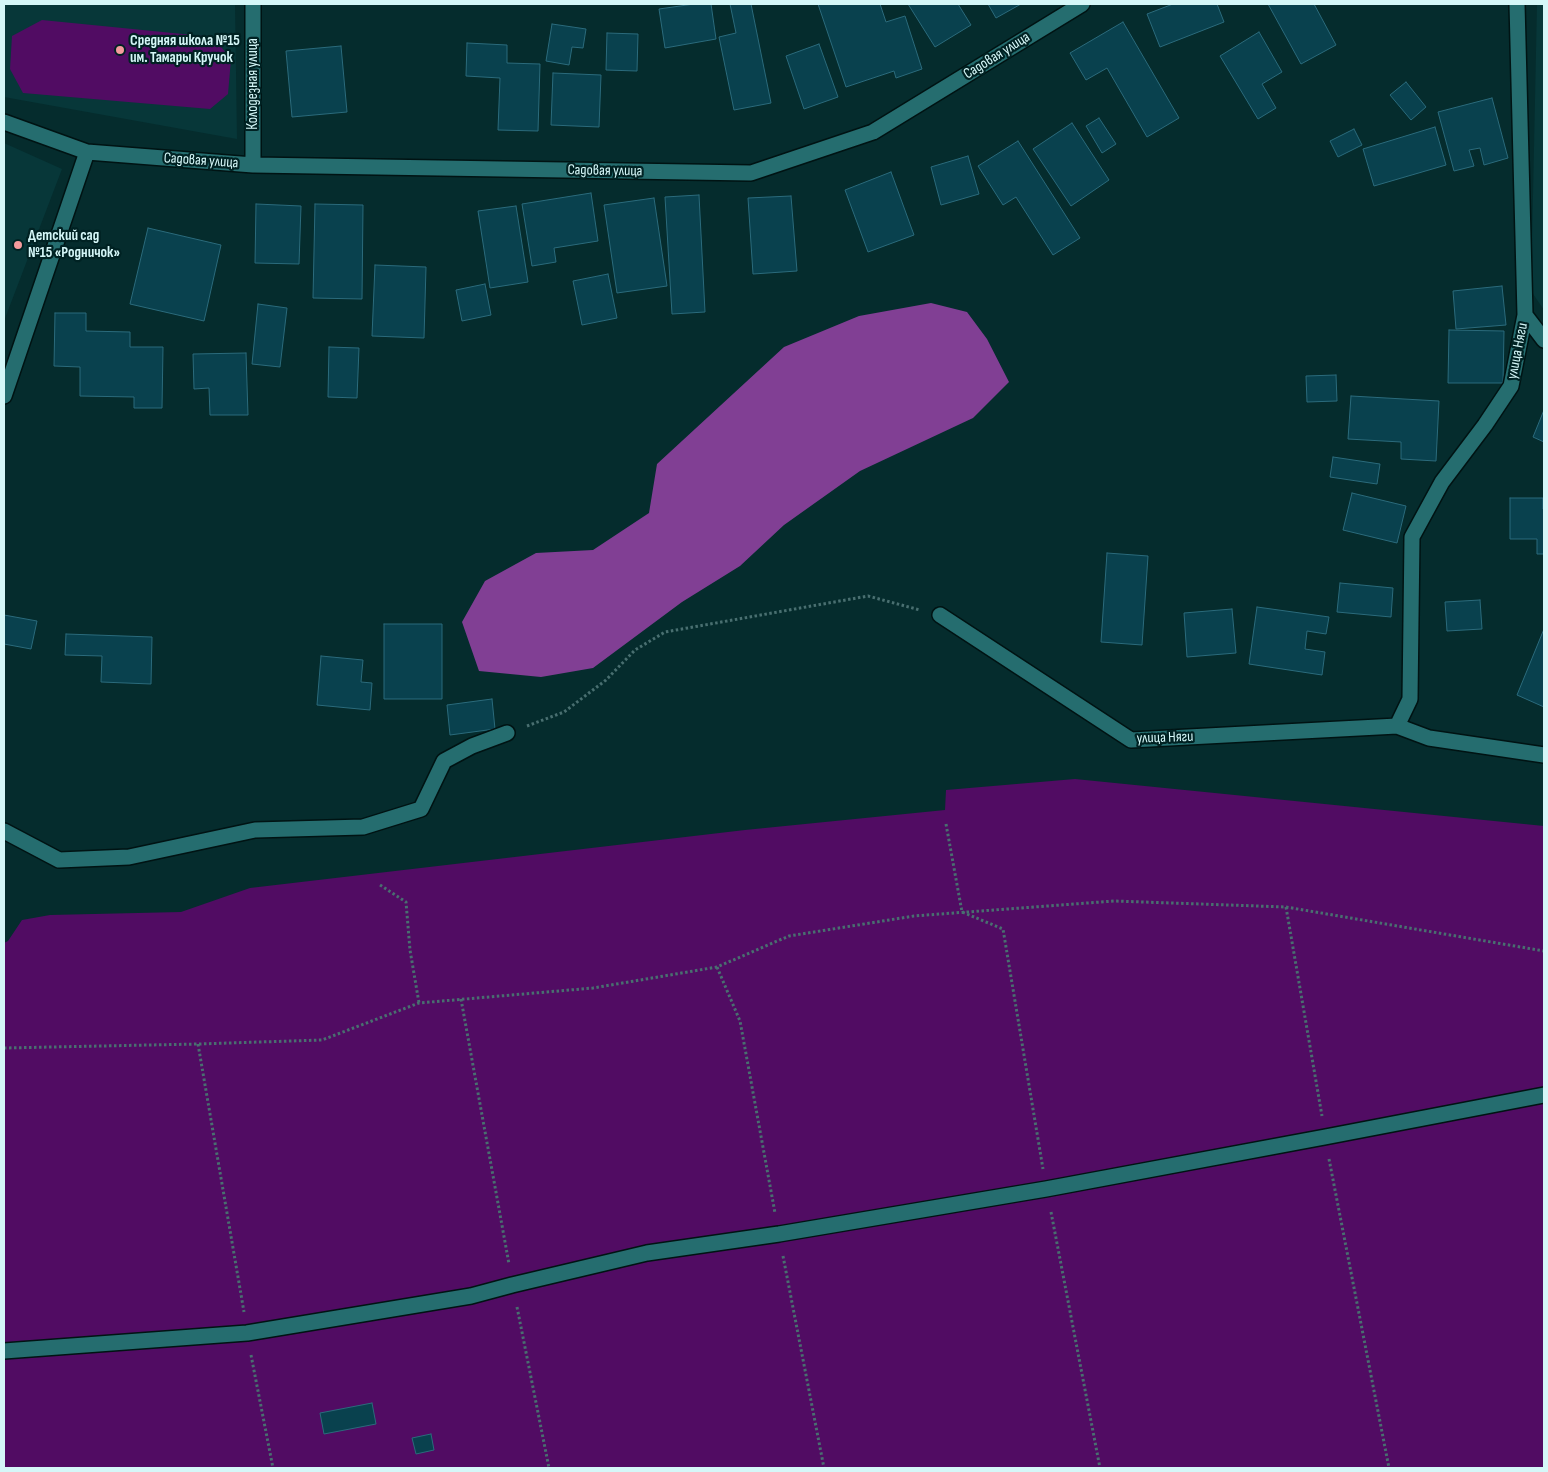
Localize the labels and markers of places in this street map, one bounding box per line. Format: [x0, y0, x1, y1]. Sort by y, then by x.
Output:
place label: Средняя школа №15 им. Тамары Кручок [130, 32, 240, 67]
marker: Средняя школа №15 им. Тамары Кручок [114, 44, 126, 56]
place label: Детский сад №15 «Родничок» [28, 227, 120, 262]
marker: Детский сад №15 «Родничок» [12, 239, 24, 251]

